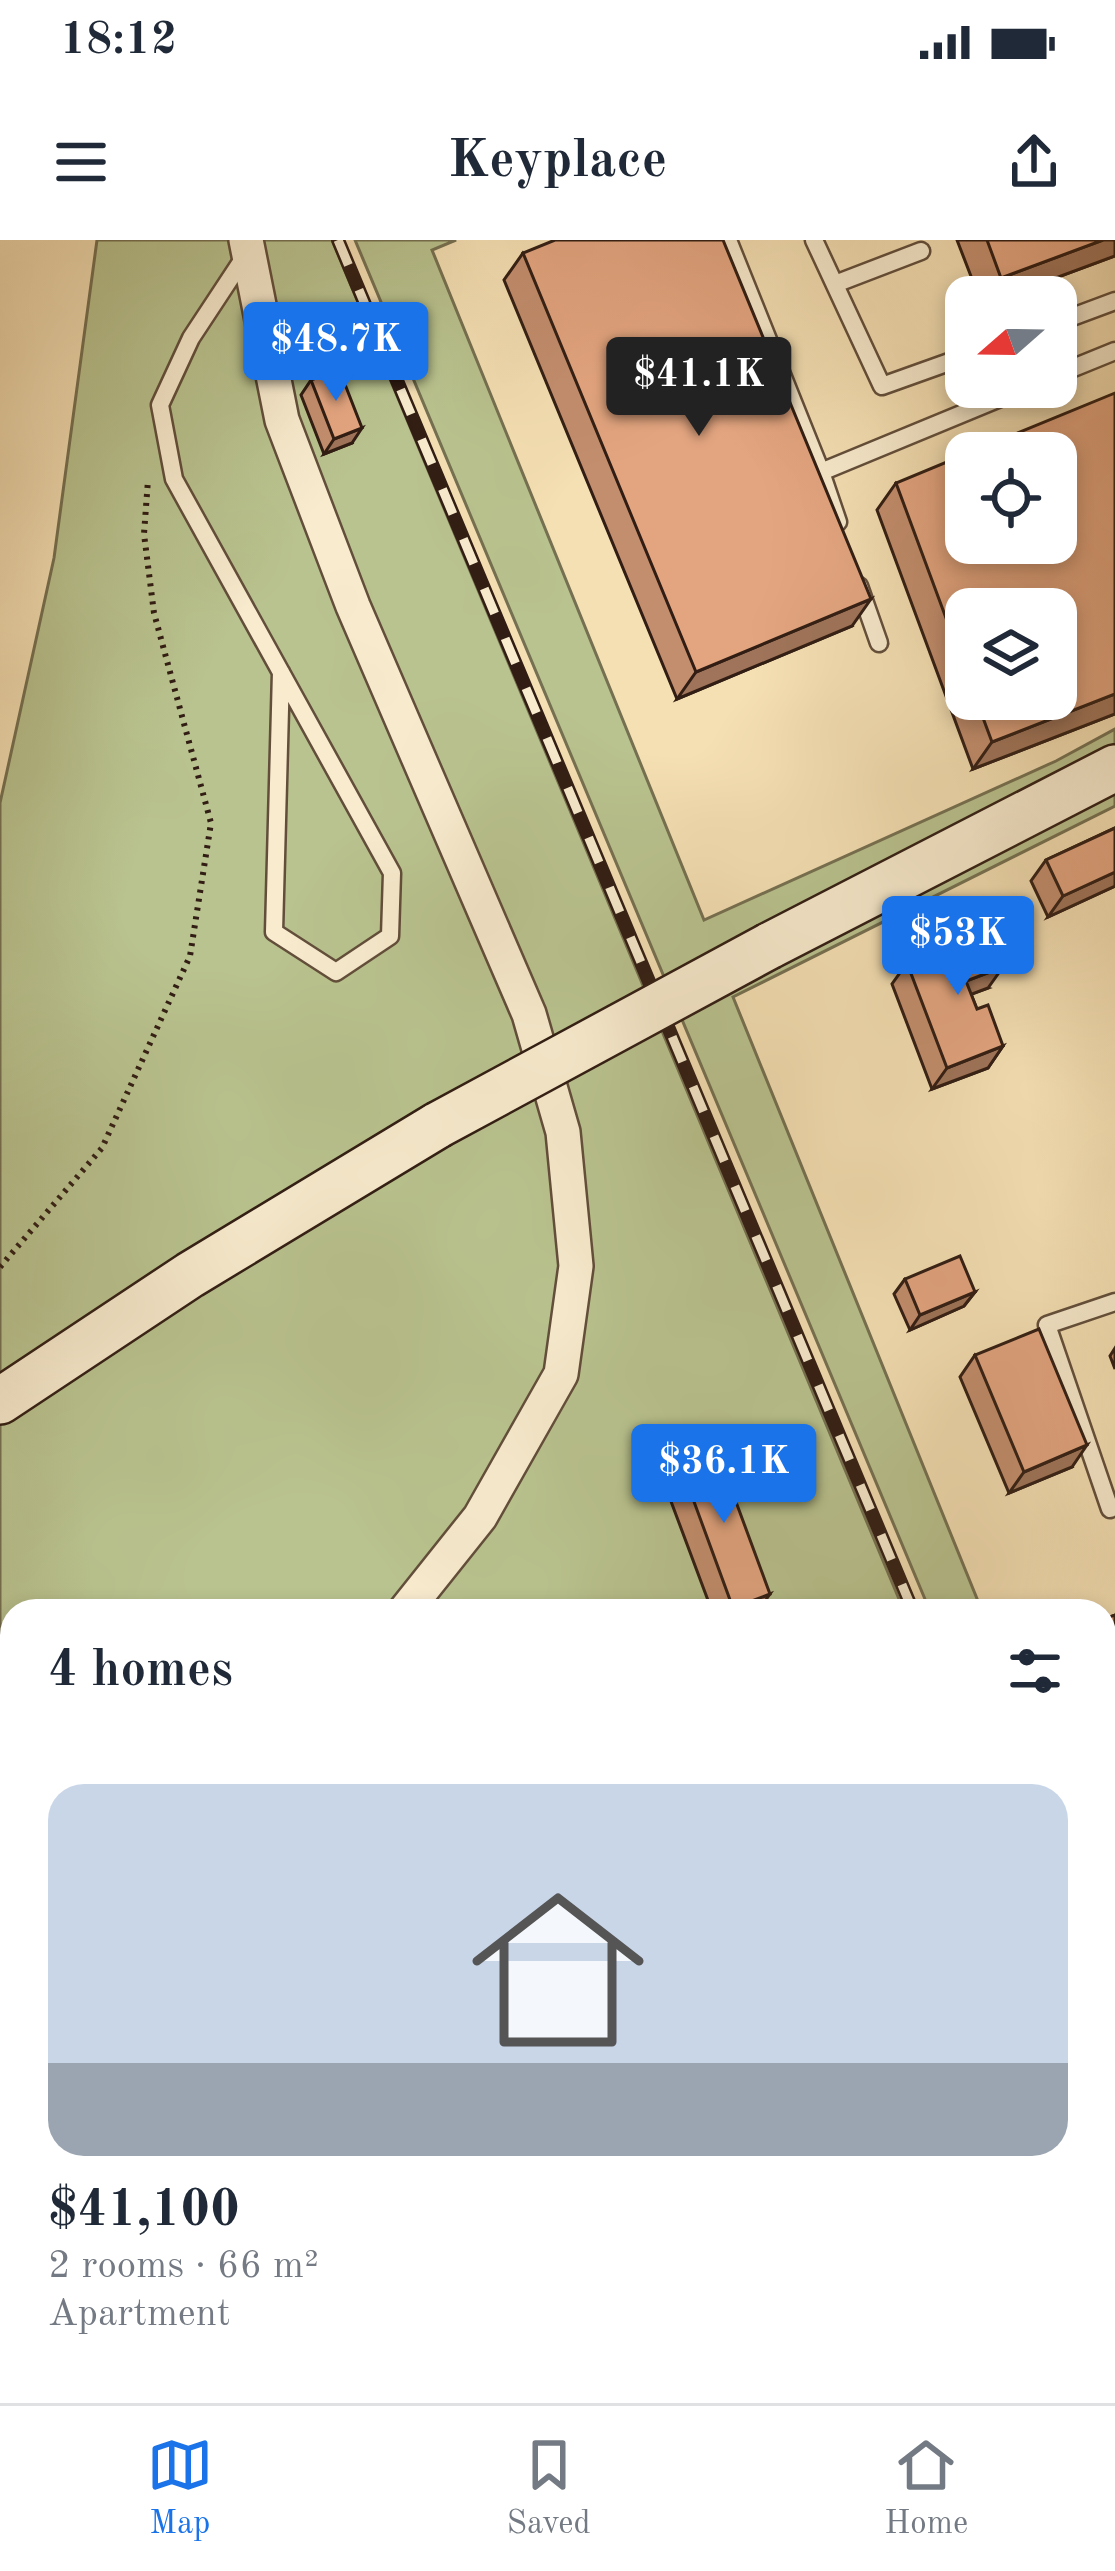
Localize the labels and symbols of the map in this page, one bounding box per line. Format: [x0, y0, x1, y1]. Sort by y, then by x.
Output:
north arrow [945, 276, 1077, 408]
pin: $48.7K [238, 302, 434, 404]
pin: $41.1K [601, 337, 797, 439]
pin: $53K [887, 896, 1029, 998]
pin: $36.1K [626, 1424, 822, 1526]

